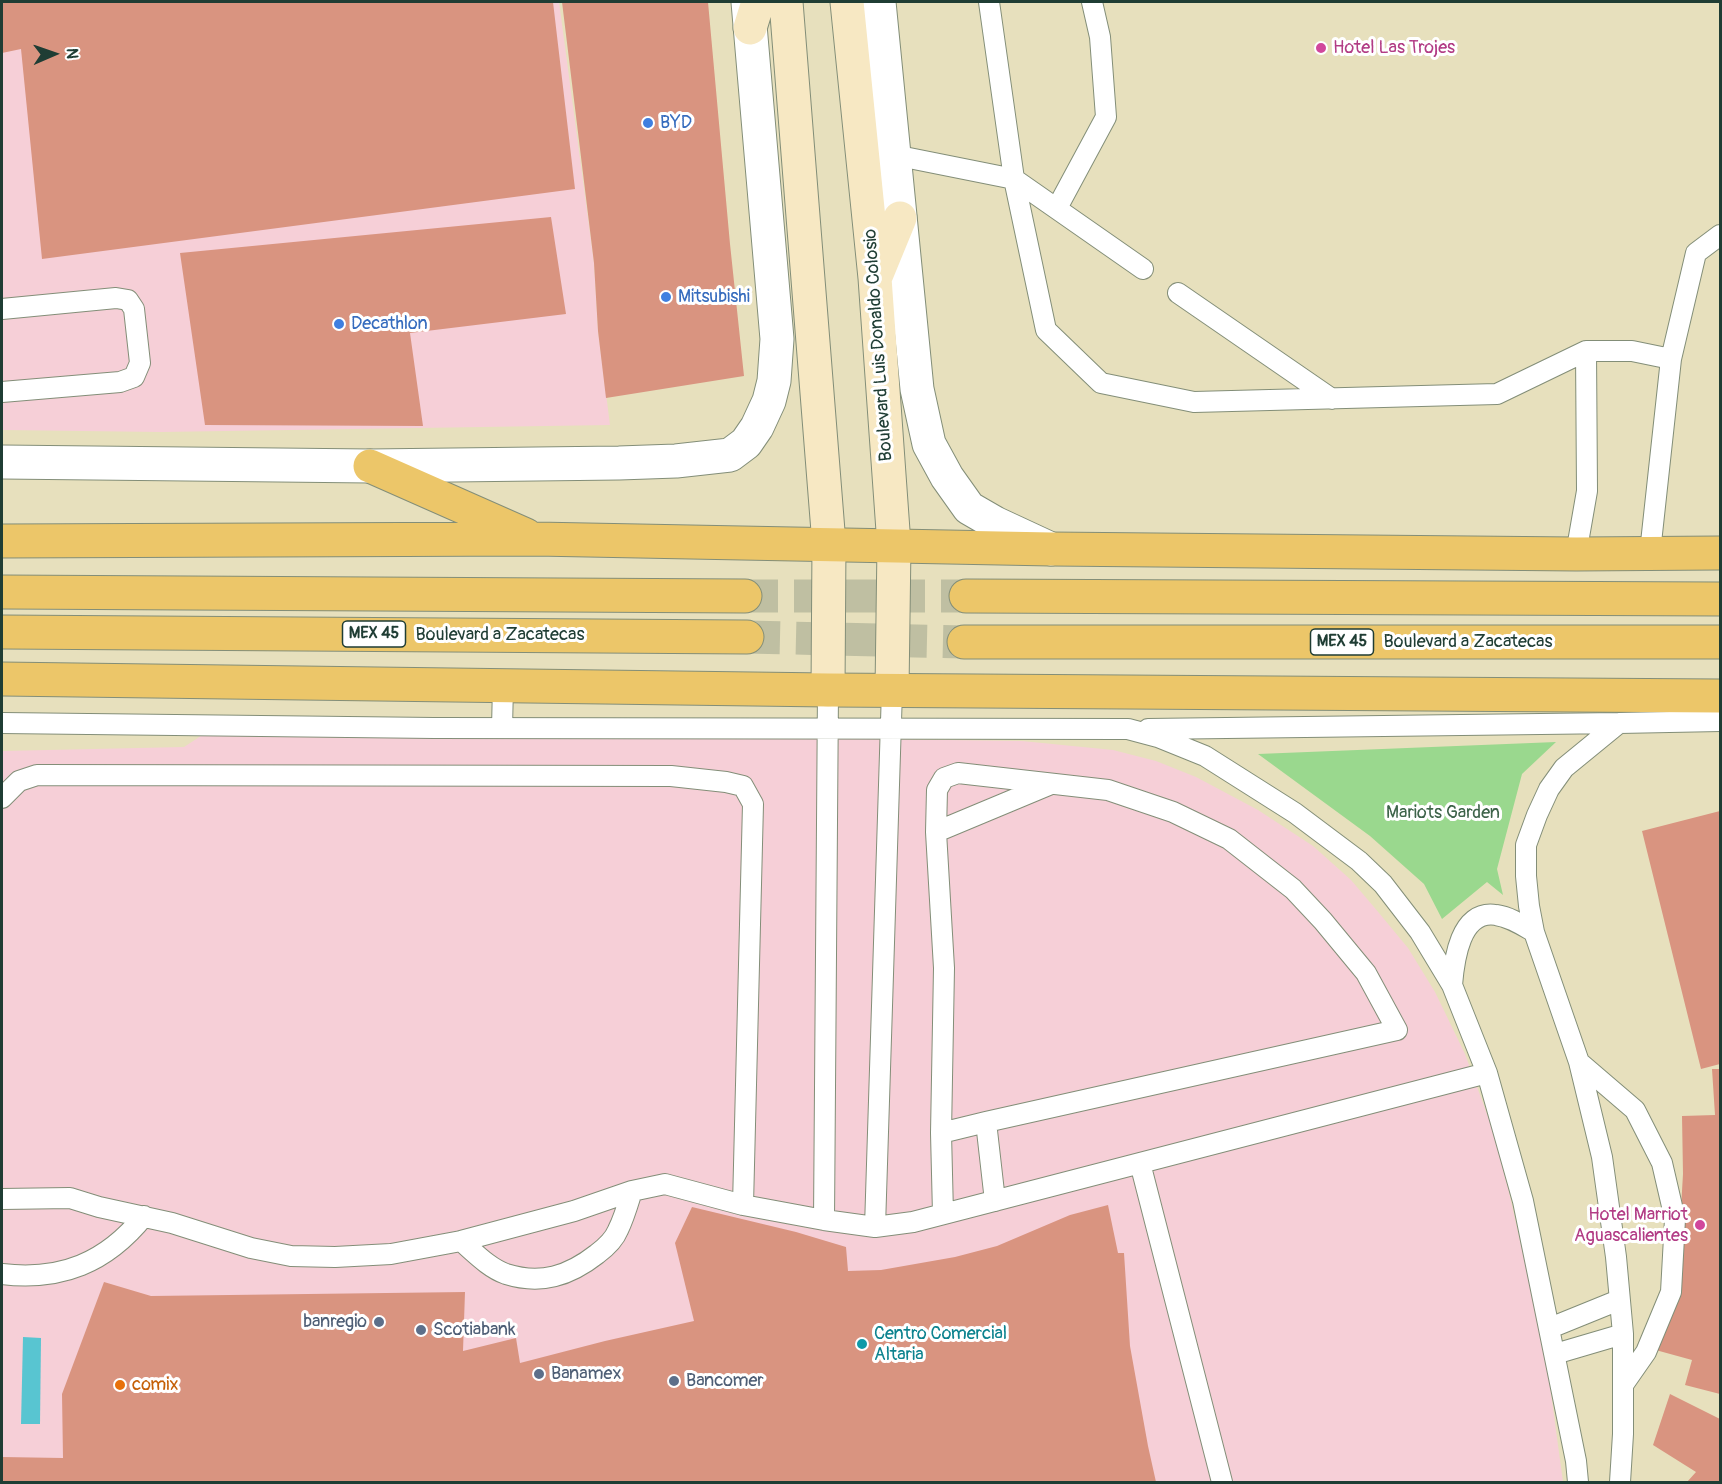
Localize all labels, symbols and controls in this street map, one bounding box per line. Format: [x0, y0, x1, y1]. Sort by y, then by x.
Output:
north arrow [24, 24, 84, 84]
place label: Hotel Las Trojes [1333, 37, 1455, 59]
marker: Hotel Las Trojes [1314, 41, 1328, 55]
text: N [62, 48, 82, 59]
place label: BYD [660, 112, 692, 134]
marker: BYD [641, 116, 655, 130]
street label: Boulevard Luis Donaldo Colosio [860, 228, 898, 462]
place label: Mitsubishi [678, 286, 750, 308]
marker: Mitsubishi [659, 290, 673, 304]
place label: Decathlon [351, 313, 428, 335]
marker: Decathlon [332, 317, 346, 331]
road number: MEX 45 [342, 621, 406, 647]
street label: Boulevard a Zacatecas [416, 624, 584, 646]
road number: MEX 45 [1310, 629, 1374, 655]
street label: Boulevard a Zacatecas [1384, 631, 1552, 653]
park label: Mariots Garden [1386, 802, 1500, 824]
place label: Hotel Marriot Aguascalientes [1574, 1204, 1688, 1246]
marker: Hotel Marriot Aguascalientes [1693, 1218, 1707, 1232]
place label: banregio [303, 1311, 367, 1333]
marker: banregio [372, 1315, 386, 1329]
place label: Scotiabank [433, 1319, 515, 1341]
marker: Scotiabank [414, 1323, 428, 1337]
place label: Centro Comercial Altaria [874, 1323, 1007, 1366]
marker: Centro Comercial Altaria [855, 1337, 869, 1351]
place label: Banamex [551, 1363, 621, 1385]
marker: Banamex [532, 1367, 546, 1381]
place label: Bancomer [686, 1370, 764, 1392]
place label: comix [132, 1374, 178, 1396]
marker: Bancomer [667, 1374, 681, 1388]
marker: comix [113, 1378, 127, 1392]

